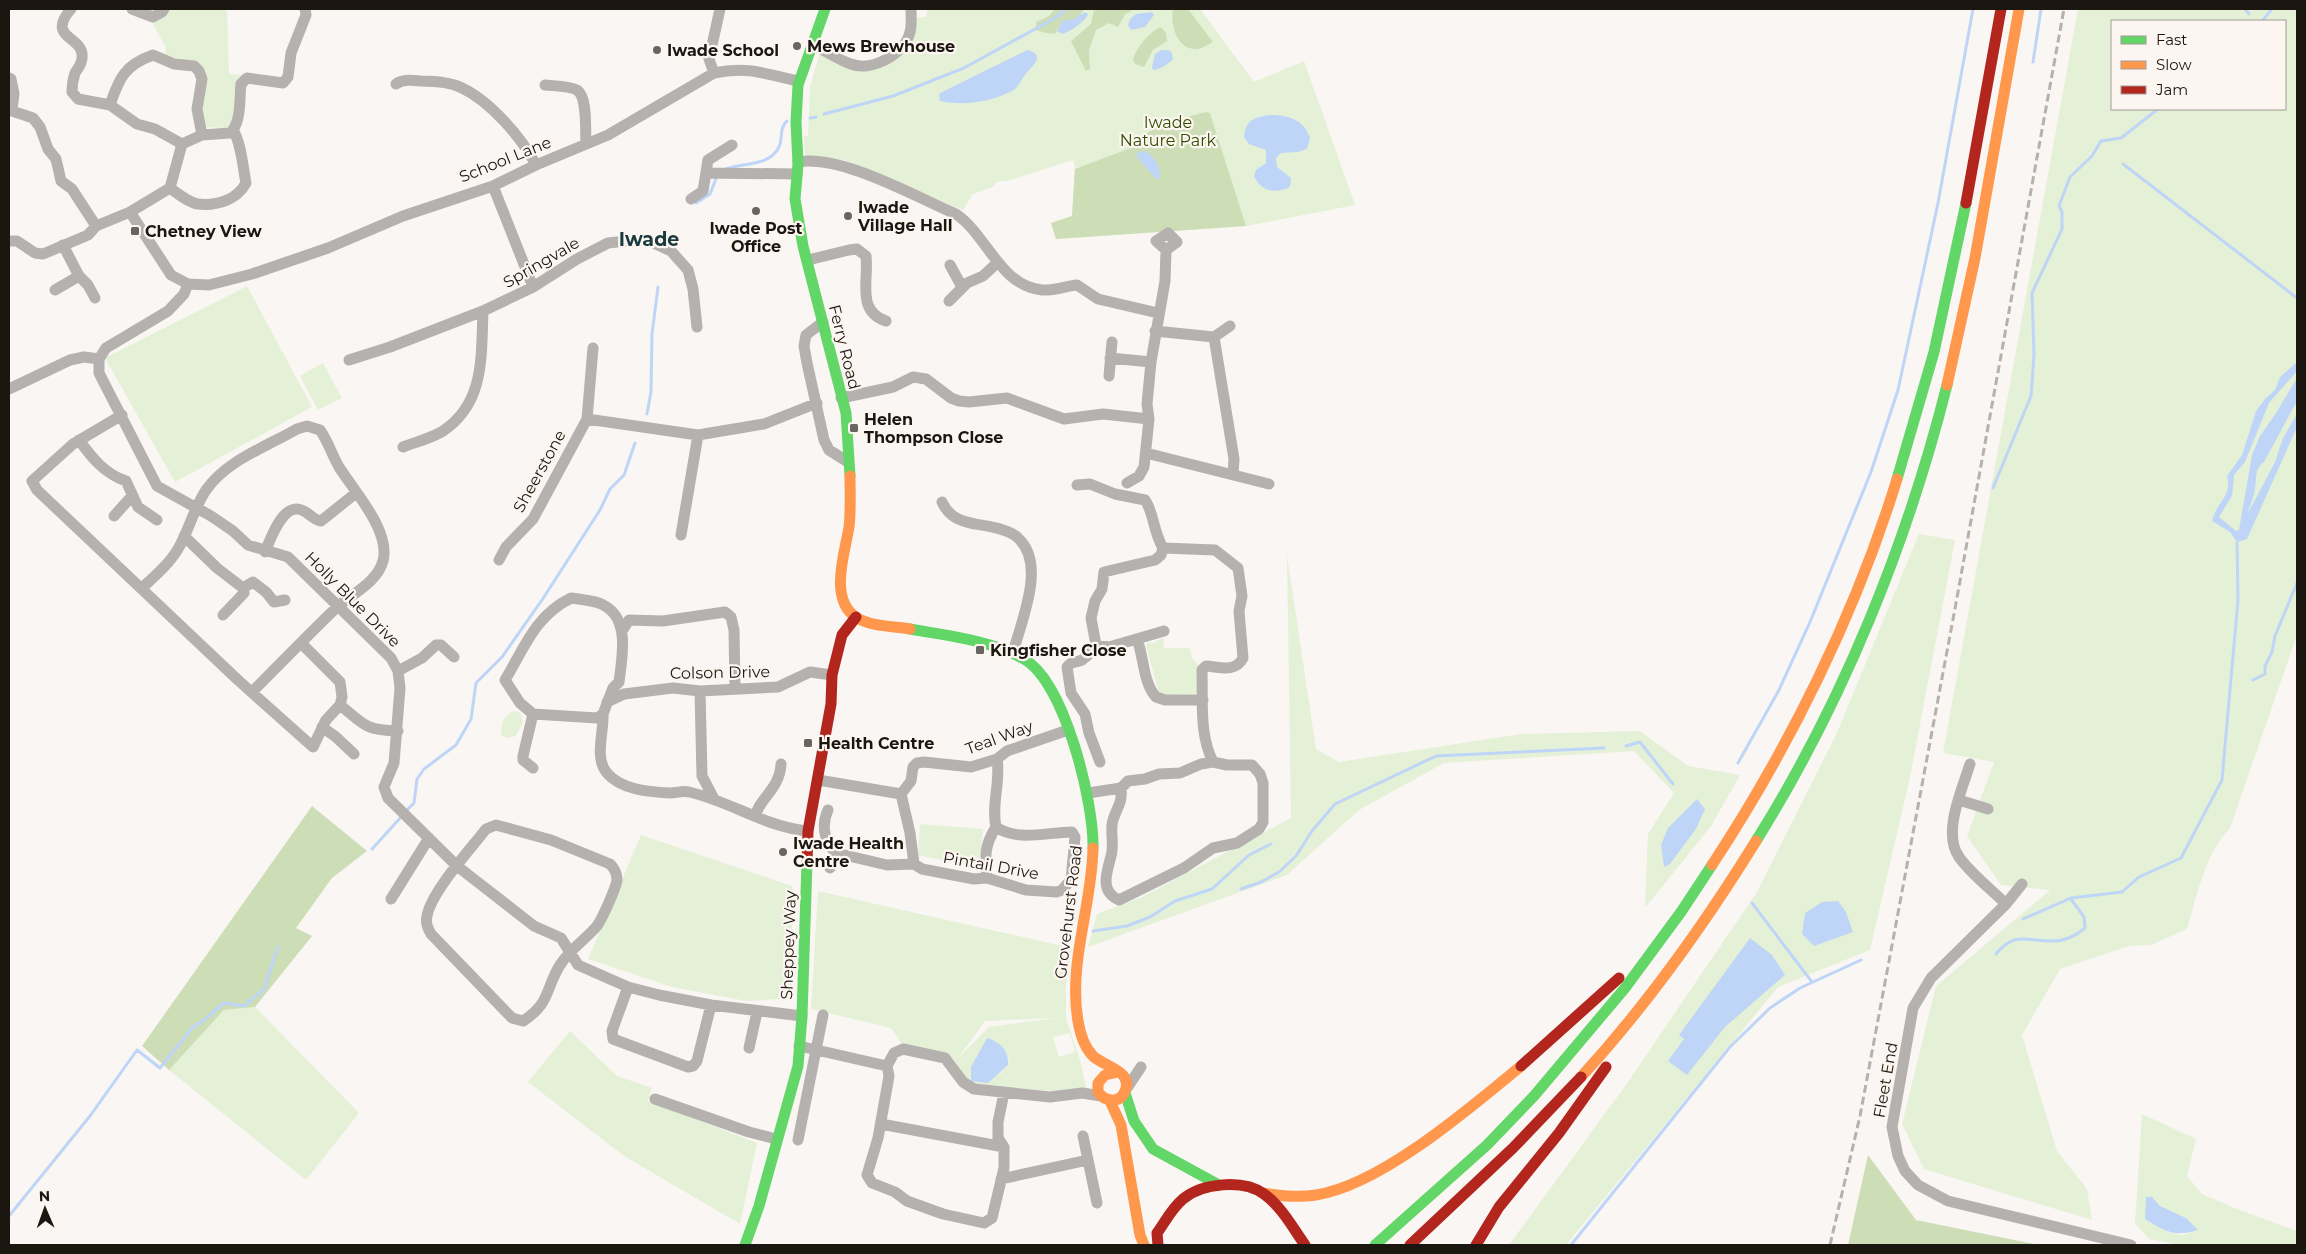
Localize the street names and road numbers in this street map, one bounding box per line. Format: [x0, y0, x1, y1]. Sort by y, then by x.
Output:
street label: School Lane [456, 132, 554, 187]
street label: Springvale [500, 233, 583, 292]
street label: Ferry Road [825, 303, 864, 392]
street label: Sheerstone [509, 427, 570, 516]
street label: Holly Blue Drive [301, 548, 404, 651]
street label: Colson Drive [670, 662, 770, 683]
street label: Teal Way [963, 716, 1036, 758]
street label: Grovehurst Road [1051, 844, 1086, 980]
street label: Pintail Drive [942, 848, 1040, 883]
street label: Sheppey Way [777, 890, 800, 1000]
street label: Fleet End [1869, 1041, 1902, 1120]

